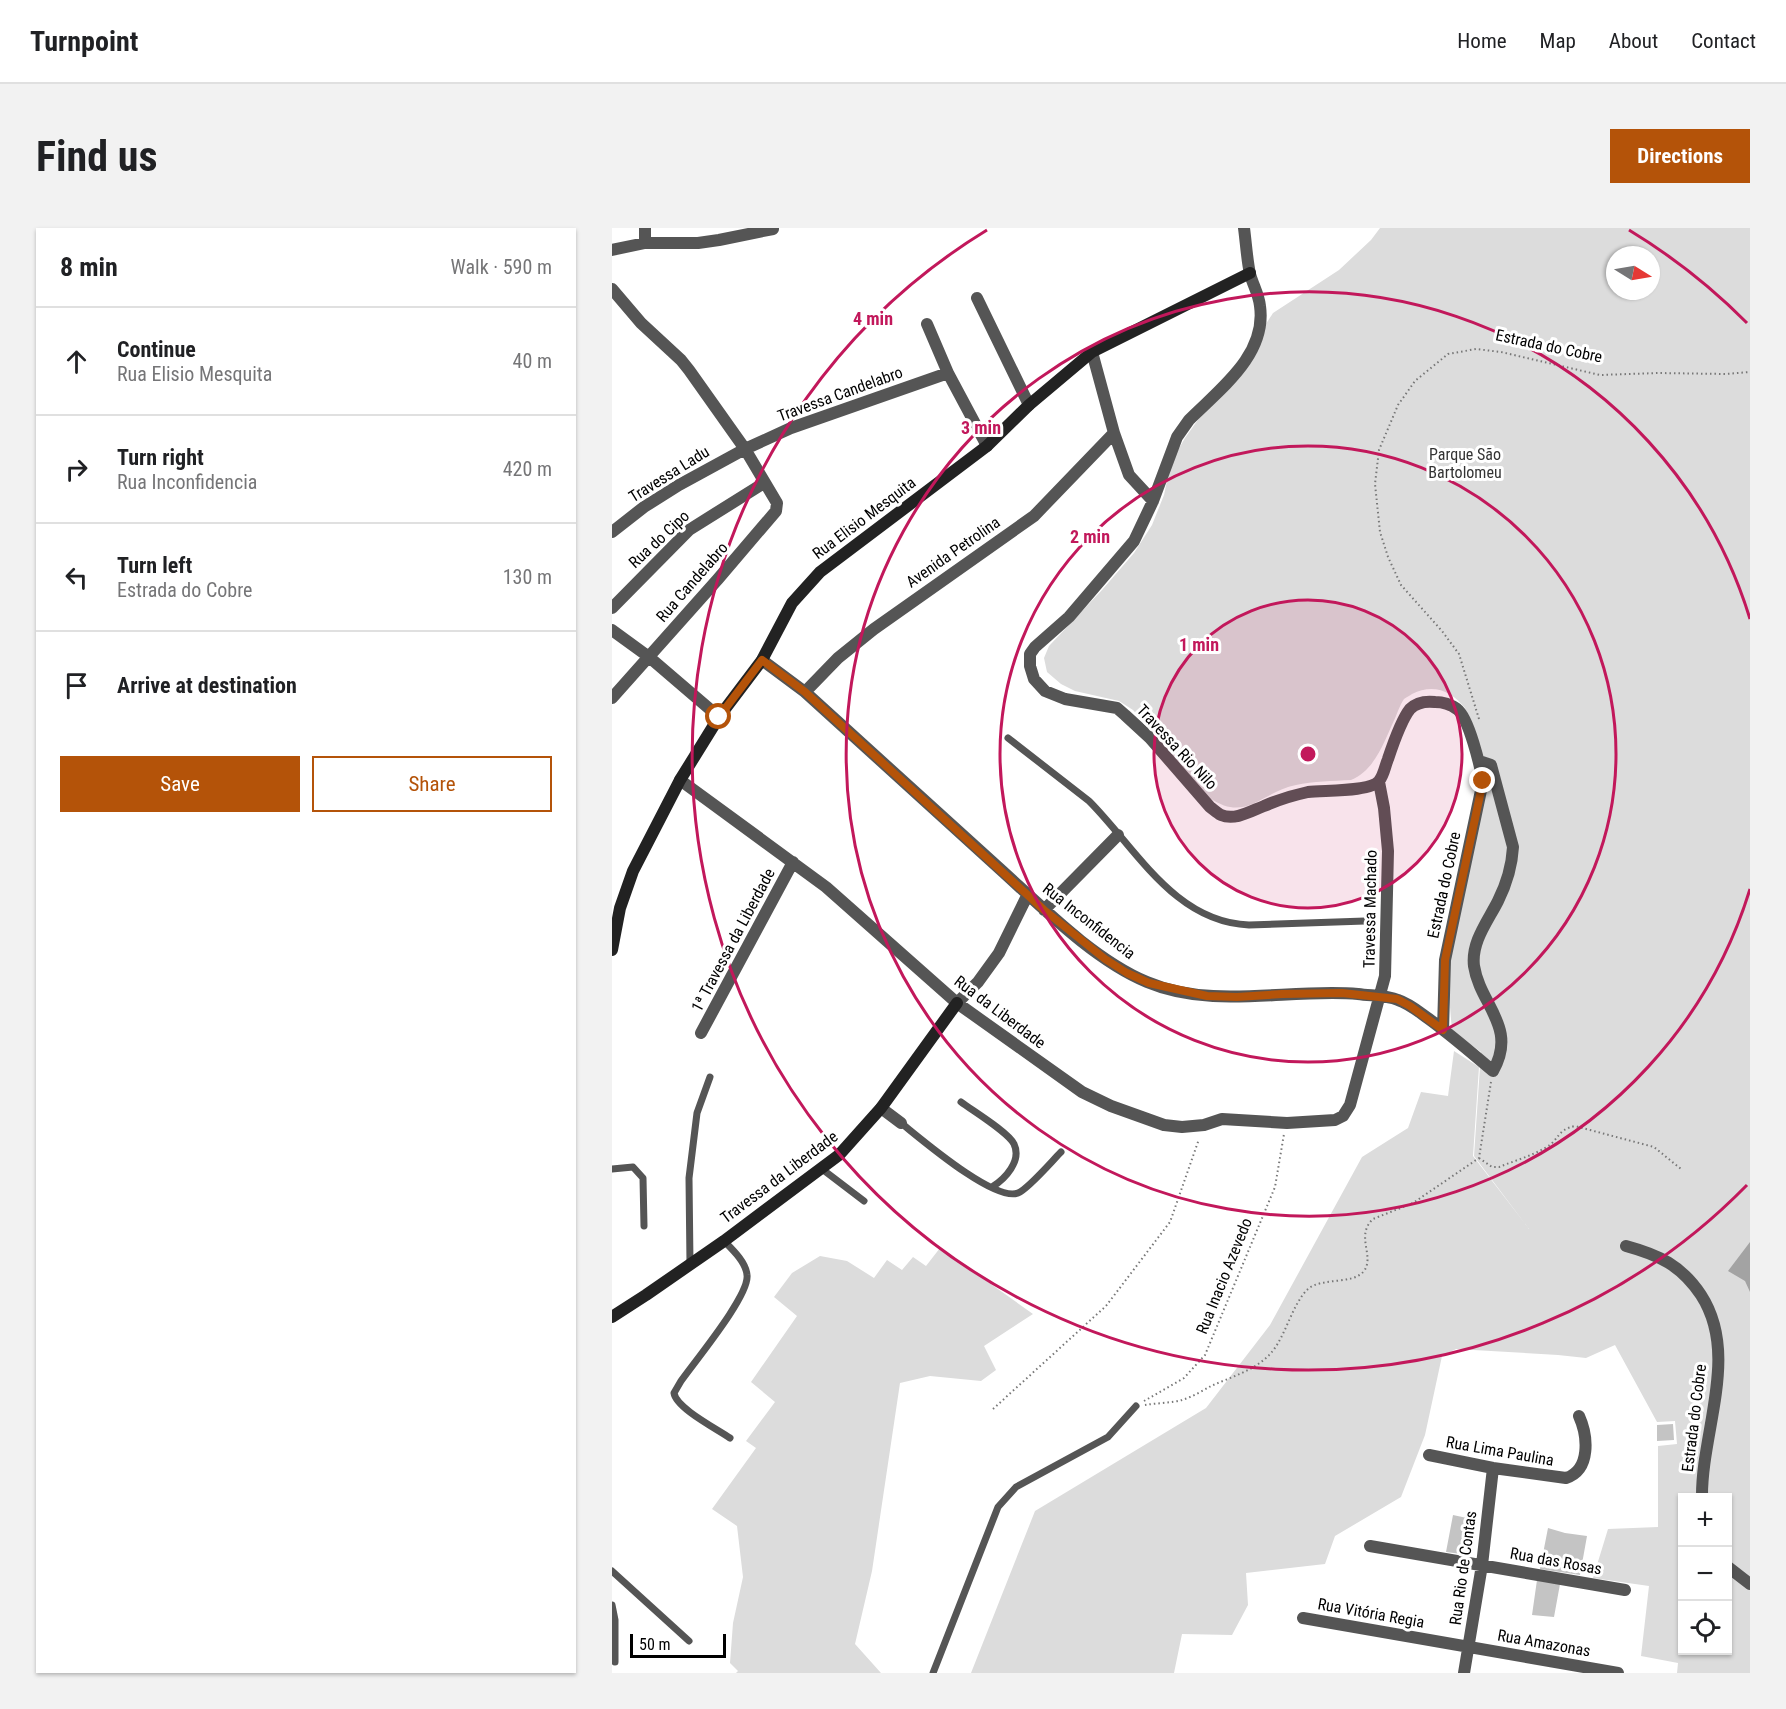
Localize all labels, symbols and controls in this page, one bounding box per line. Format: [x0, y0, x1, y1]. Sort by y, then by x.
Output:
text: Turnpoint [30, 25, 138, 58]
text: Home [1457, 29, 1507, 53]
text: Map [1540, 29, 1576, 53]
text: About [1609, 29, 1658, 53]
text: Contact [1691, 29, 1756, 53]
button: Directions [1610, 129, 1750, 183]
text: Find us [36, 132, 157, 181]
north arrow [1606, 246, 1660, 300]
text: 8 min [60, 252, 118, 282]
text: Walk · 590 m [451, 255, 552, 279]
text: 4 min [853, 308, 893, 329]
street label: Estrada do Cobre [1494, 325, 1604, 367]
text: Continue [117, 337, 196, 362]
icon: ahead [60, 345, 93, 378]
text: 40 m [513, 349, 552, 373]
text: Rua Elisio Mesquita [117, 362, 272, 386]
street label: Travessa Candelabro [775, 363, 905, 425]
text: 3 min [961, 417, 1001, 438]
street label: Travessa Ladu [625, 442, 713, 506]
text: Turn right [117, 445, 204, 470]
park label: Parque São Bartolomeu [1428, 445, 1502, 482]
icon: right [60, 453, 93, 486]
text: 420 m [503, 457, 552, 481]
text: Rua Inconfidencia [117, 470, 257, 494]
street label: Rua Elisio Mesquita [809, 473, 919, 563]
street label: Rua do Cipo [625, 506, 693, 572]
street label: Avenida Petrolina [902, 513, 1004, 591]
text: 2 min [1070, 526, 1110, 547]
street label: Rua Candelabro [652, 538, 732, 626]
text: Turn left [117, 553, 192, 578]
icon: left [60, 561, 93, 594]
text: 130 m [503, 565, 552, 589]
text: Estrada do Cobre [117, 578, 252, 602]
text: 1 min [1179, 634, 1219, 655]
icon: arrive [60, 669, 93, 702]
text: Arrive at destination [117, 673, 297, 698]
street label: Travessa Rio Nilo [1133, 701, 1221, 793]
route start [705, 703, 731, 729]
centre of rings [1298, 744, 1318, 764]
button: Save [60, 756, 300, 812]
button: Share [312, 756, 552, 812]
route end [1469, 767, 1495, 793]
street label: Estrada do Cobre [1423, 830, 1465, 940]
street label: Travessa Machado [1359, 850, 1381, 968]
street label: 1ª Travessa da Liberdade [687, 865, 779, 1015]
street label: Rua Inconfidencia [1039, 879, 1139, 963]
street label: Rua da Liberdade [951, 972, 1049, 1052]
street label: Travessa da Liberdade [717, 1127, 841, 1227]
street label: Rua Inacio Azevedo [1192, 1215, 1256, 1337]
street label: Estrada do Cobre [1678, 1363, 1710, 1473]
street label: Rua Lima Paulina [1445, 1432, 1555, 1470]
map controls [1678, 1493, 1732, 1655]
button: + [1678, 1493, 1732, 1547]
street label: Rua Rio de Contas [1446, 1510, 1480, 1626]
street label: Rua das Rosas [1509, 1544, 1603, 1578]
button: − [1678, 1547, 1732, 1601]
street label: Rua Vitória Regia [1316, 1594, 1426, 1632]
button: locate [1678, 1601, 1732, 1655]
street label: Rua Amazonas [1496, 1625, 1592, 1661]
scale bar [630, 1631, 726, 1658]
text: 50 m [639, 1635, 671, 1654]

